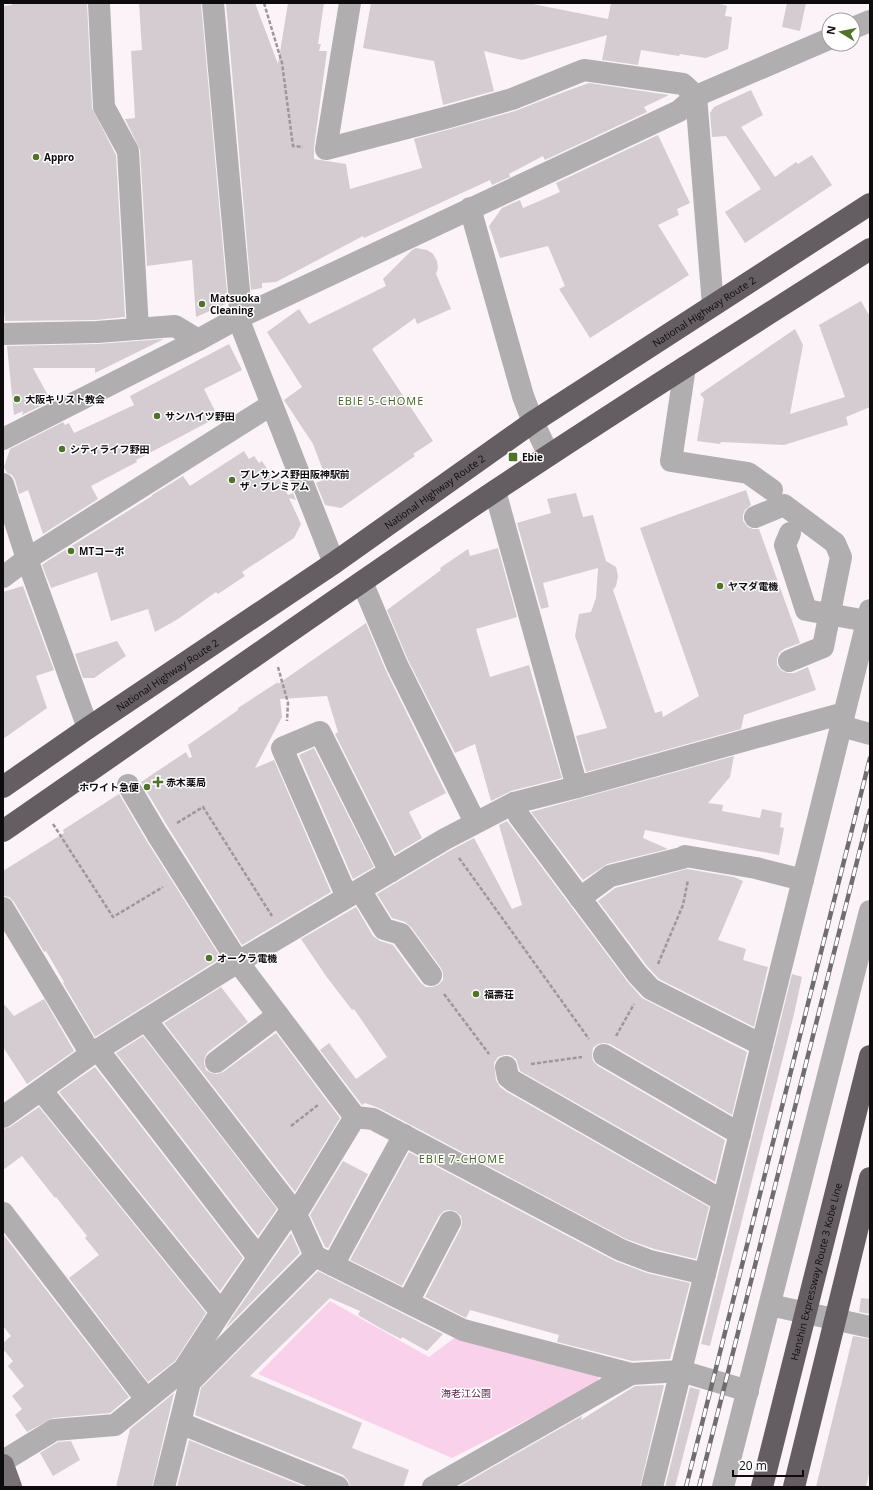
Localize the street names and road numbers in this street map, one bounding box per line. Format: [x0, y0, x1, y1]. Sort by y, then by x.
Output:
street label: National Highway Route 2 [649, 273, 758, 350]
street label: National Highway Route 2 [381, 451, 488, 532]
street label: National Highway Route 2 [113, 635, 221, 714]
street label: Hanshin Expressway Route 3 Kobe Line [787, 1181, 845, 1362]

